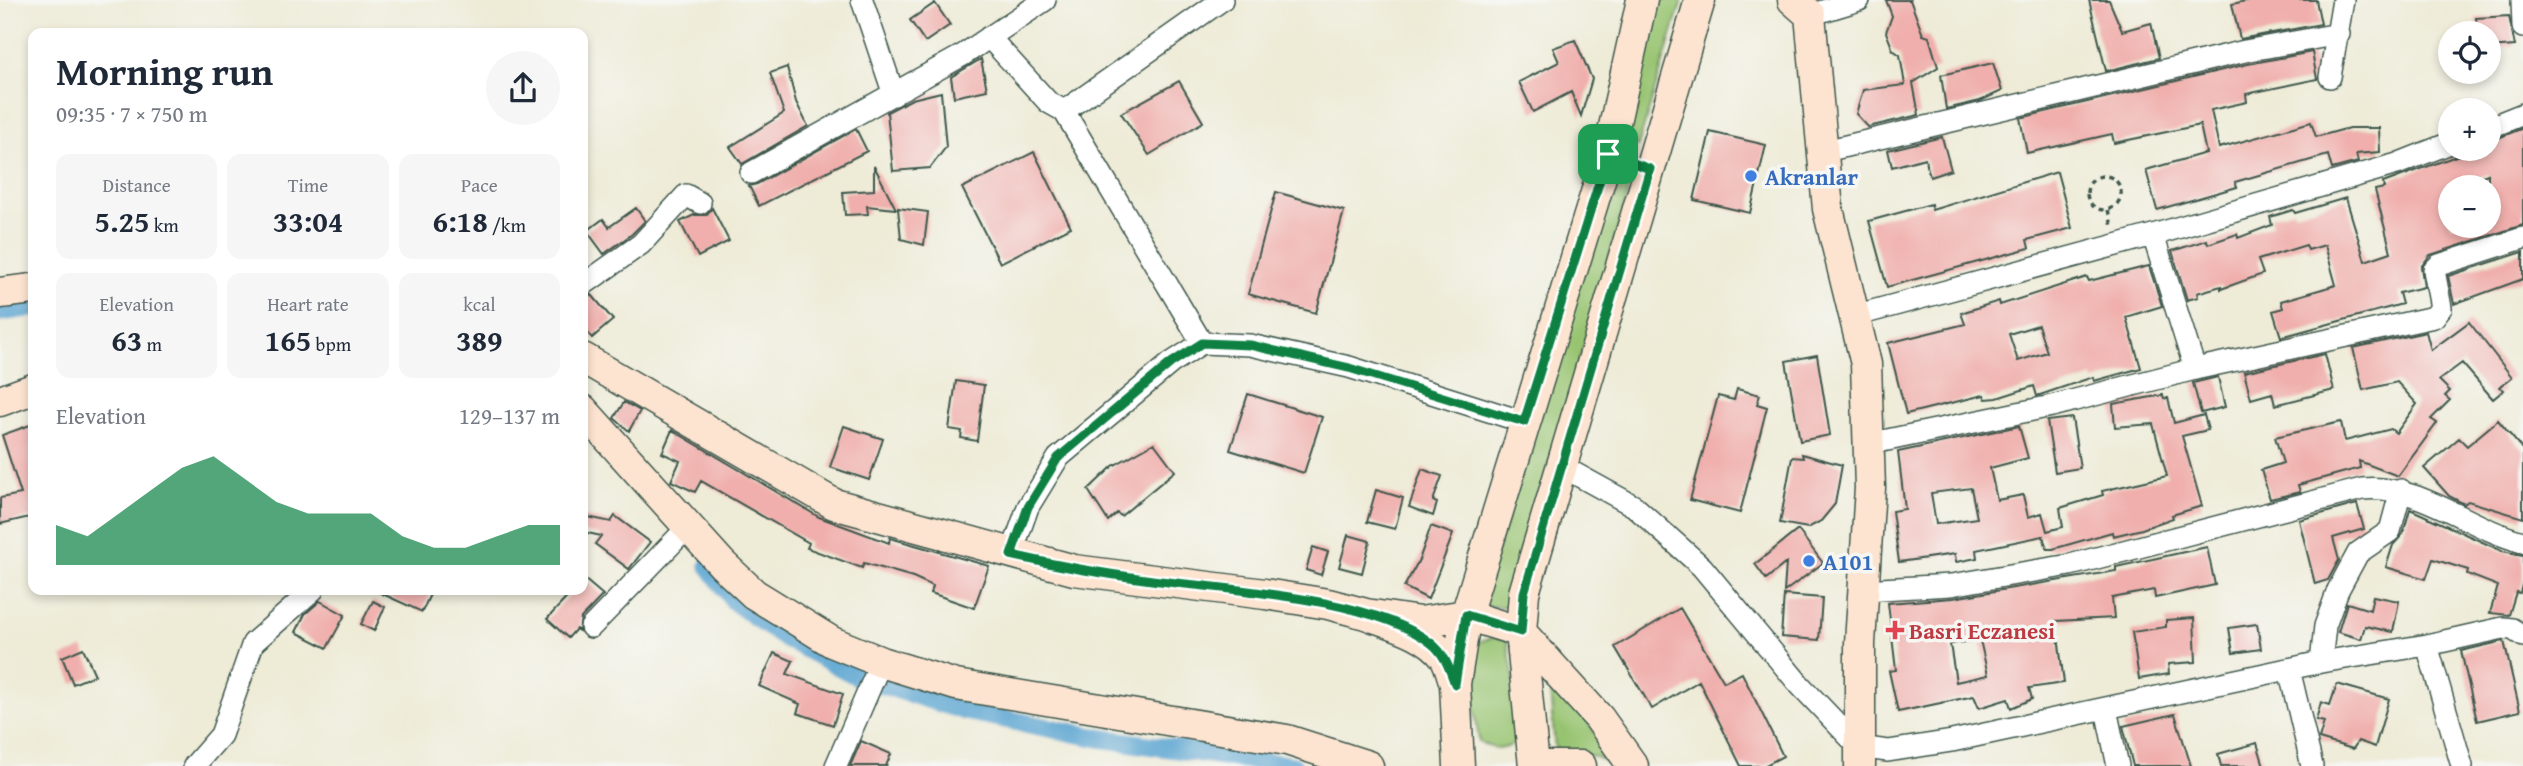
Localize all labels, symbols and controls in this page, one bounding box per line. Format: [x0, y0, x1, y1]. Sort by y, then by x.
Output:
map controls [2438, 21, 2501, 238]
button: locate [2438, 21, 2501, 84]
text: Morning run [56, 43, 273, 99]
button: share [486, 51, 560, 125]
text: 09:35 · 7 × 750 m [56, 97, 208, 130]
button: + [2438, 98, 2501, 161]
pin [1578, 124, 1638, 184]
icon: arrive [1589, 135, 1627, 173]
place label: Akranlar [1765, 160, 1858, 193]
marker: Akranlar [1743, 168, 1759, 184]
text: Distance [103, 171, 171, 199]
text: Time [288, 171, 328, 199]
text: Pace [461, 171, 498, 199]
button: − [2438, 175, 2501, 238]
text: 5.25 [94, 199, 150, 243]
text: 33:04 [273, 199, 343, 243]
text: 6:18 [433, 199, 488, 243]
text: km [150, 211, 179, 239]
text: /km [488, 211, 526, 239]
text: Elevation [99, 290, 174, 318]
text: Heart rate [267, 290, 349, 318]
text: kcal [463, 290, 496, 318]
text: 63 [111, 318, 142, 362]
text: 165 [265, 318, 311, 362]
text: 389 [456, 318, 503, 362]
text: m [142, 330, 162, 358]
text: bpm [311, 330, 351, 358]
text: Elevation [56, 399, 146, 432]
text: 129–137 m [459, 399, 560, 432]
place label: A101 [1823, 545, 1873, 578]
marker: A101 [1801, 553, 1817, 569]
place label: Basri Eczanesi [1909, 614, 2055, 647]
marker: Basri Eczanesi [1887, 622, 1903, 638]

